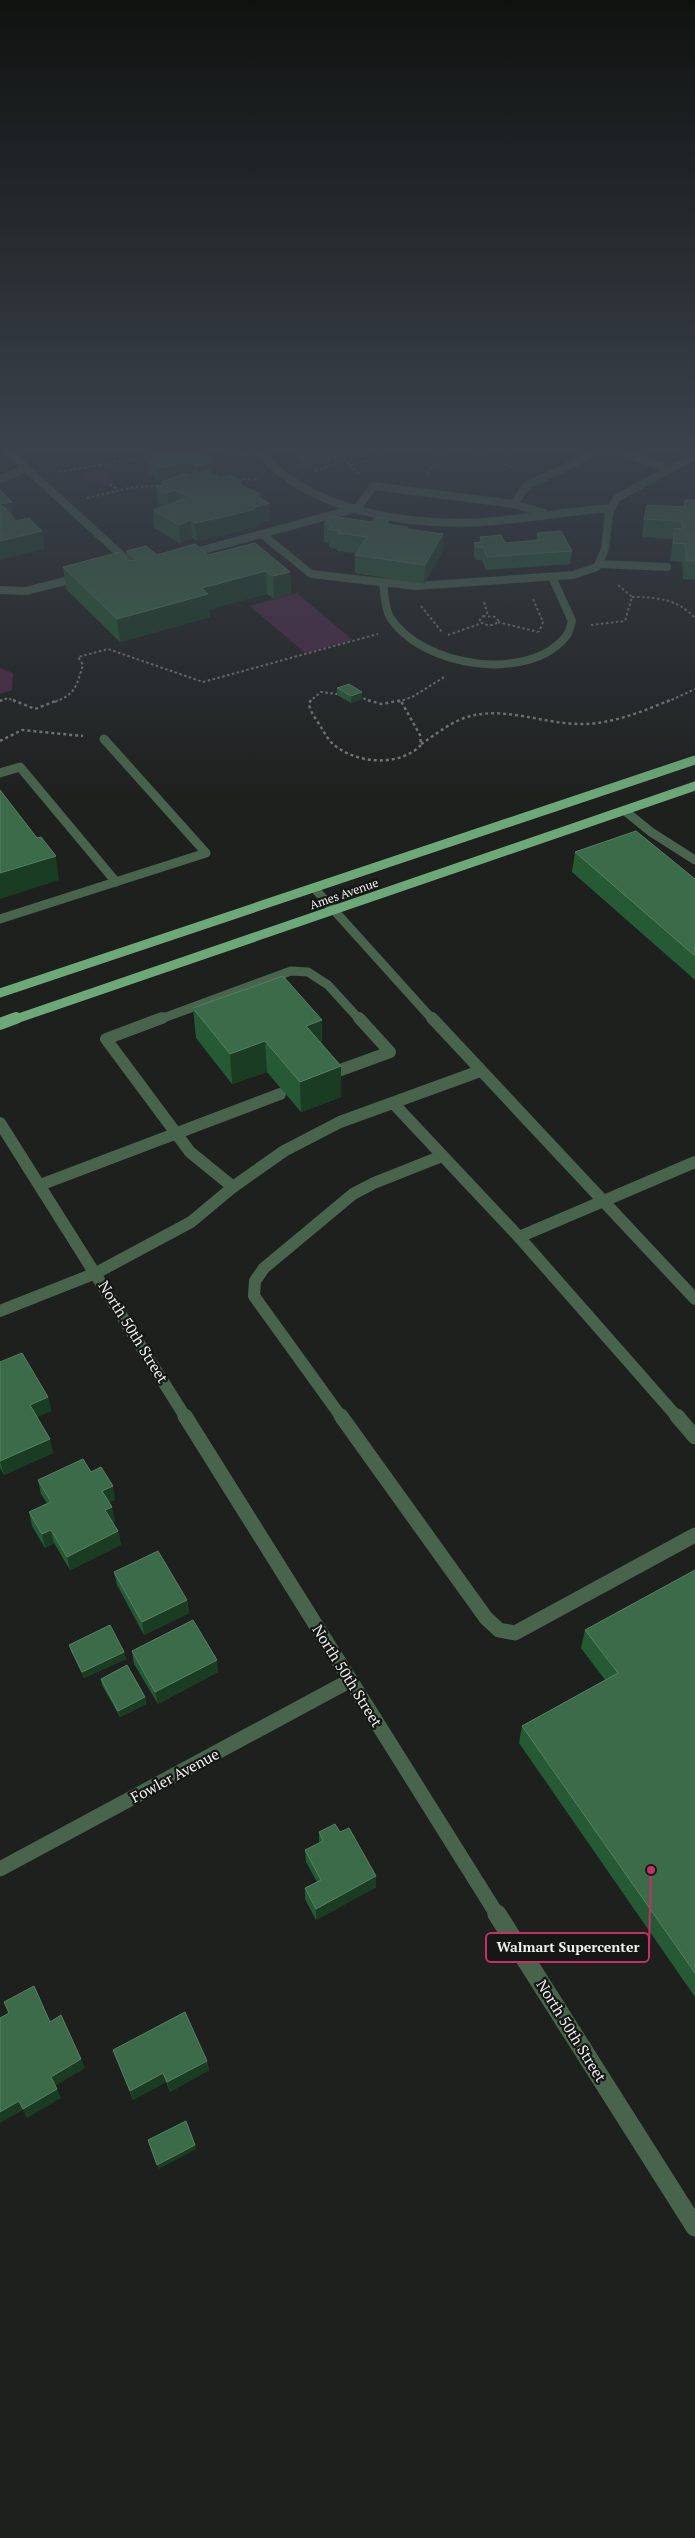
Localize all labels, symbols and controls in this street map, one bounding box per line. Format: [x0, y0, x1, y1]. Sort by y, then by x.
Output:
street label: Ames Avenue [307, 875, 380, 912]
street label: North 50th Street [94, 1277, 174, 1387]
street label: North 50th Street [308, 1621, 388, 1731]
street label: Fowler Avenue [127, 1743, 222, 1807]
callout: Walmart Supercenter [486, 1933, 649, 1962]
text: Walmart Supercenter [497, 1937, 639, 1956]
street label: North 50th Street [532, 1976, 612, 2086]

